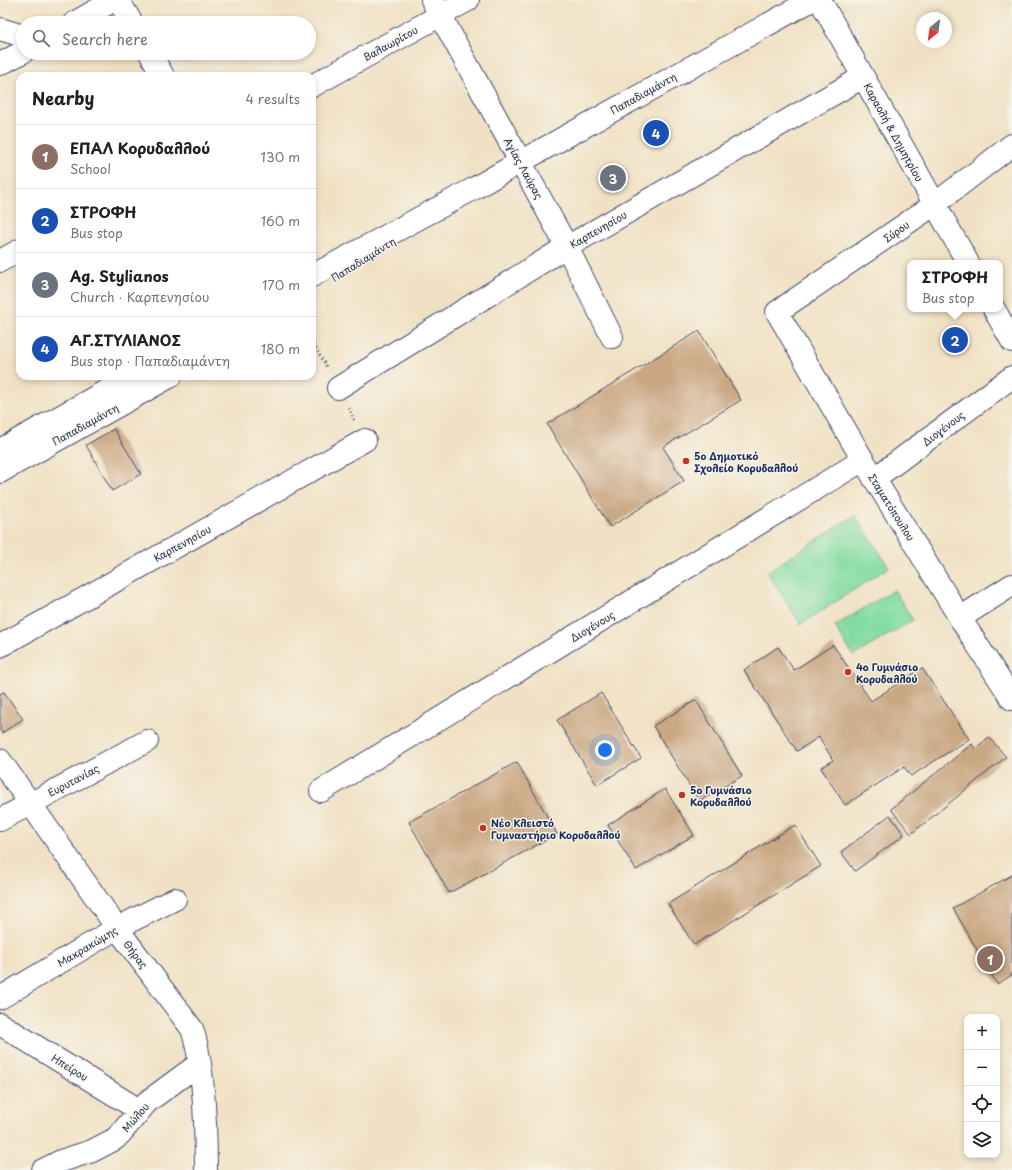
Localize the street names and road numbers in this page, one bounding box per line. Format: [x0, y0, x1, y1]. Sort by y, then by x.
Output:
street label: Βαλαωρίτου [360, 22, 420, 64]
street label: Παπαδιαμάντη [607, 69, 679, 117]
street label: Καραολή & Δημητρίου [861, 80, 927, 184]
street label: Αγίας Λαύρας [500, 135, 547, 202]
street label: Καρπενησίου [567, 206, 630, 251]
street label: Σύρου [880, 217, 913, 246]
street label: Παπαδιαμάντη [328, 233, 398, 285]
street label: Παπαδιαμάντη [49, 400, 121, 448]
street label: Διογένους [919, 407, 967, 449]
street label: Σταματόπουλου [865, 471, 919, 544]
street label: Καρπενησίου [151, 521, 214, 565]
street label: Διογένους [567, 607, 617, 645]
street label: Ευρυτανίας [45, 760, 101, 800]
street label: Μακρακώμης [54, 922, 120, 970]
street label: Θήρας [120, 937, 152, 972]
street label: Ηπείρου [48, 1050, 91, 1085]
street label: Μώλου [118, 1099, 152, 1135]

